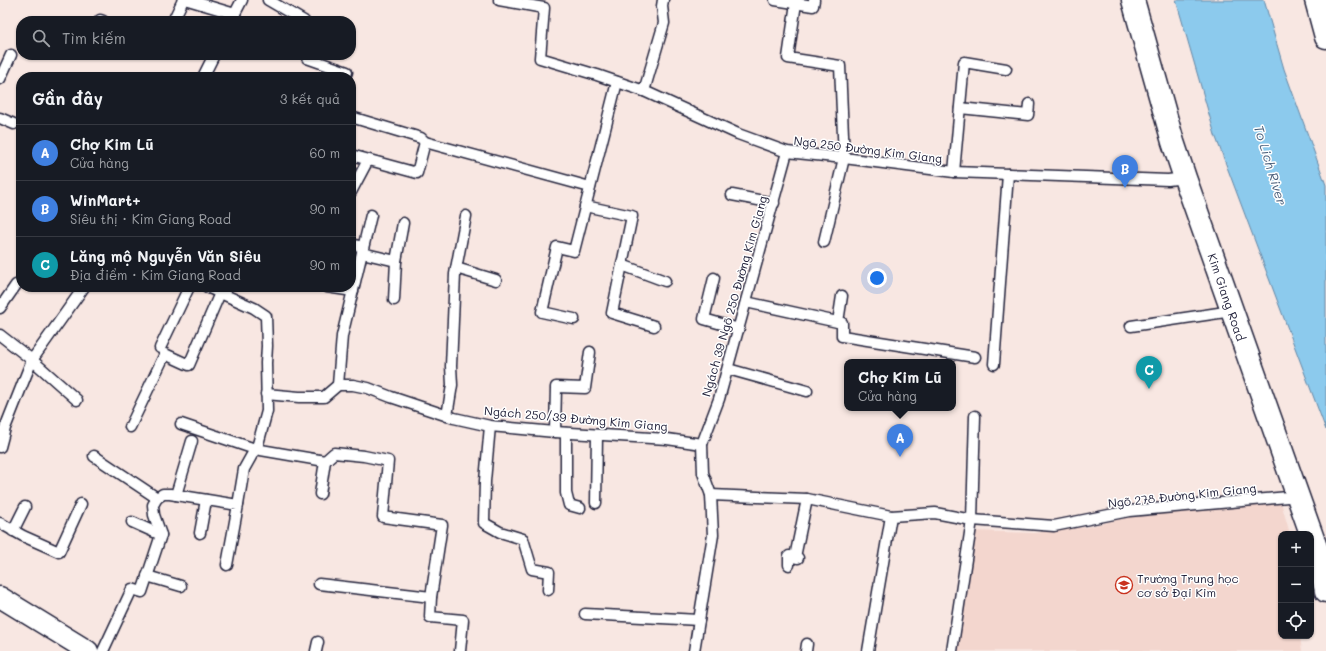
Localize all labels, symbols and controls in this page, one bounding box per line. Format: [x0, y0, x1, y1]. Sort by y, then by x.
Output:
search box [16, 16, 356, 60]
icon: search [30, 27, 52, 49]
text: Tìm kiếm [62, 28, 126, 48]
text: Gần đây [32, 87, 103, 109]
text: 3 kết quả [280, 90, 340, 107]
water label: To Lich River [1251, 123, 1291, 208]
street label: Ngõ 250 Đường Kim Giang [793, 132, 943, 166]
text: Chợ Kim Lũ [70, 134, 154, 154]
text: A [40, 144, 50, 161]
text: 60 m [310, 144, 340, 161]
text: Cửa hàng [70, 154, 129, 171]
pin: B [1112, 155, 1138, 188]
text: WinMart+ [70, 190, 141, 210]
street label: Ngách 39 Ngõ 250 Đường Kim Giang [698, 194, 770, 398]
text: B [41, 200, 49, 217]
text: 90 m [310, 200, 340, 217]
text: Siêu thị · Kim Giang Road [70, 210, 231, 227]
text: Lăng mộ Nguyễn Văn Siêu [70, 246, 261, 266]
street label: Kim Giang Road [1205, 251, 1250, 343]
text: C [40, 256, 50, 273]
text: 90 m [310, 256, 340, 273]
text: Địa điểm · Kim Giang Road [70, 266, 241, 283]
your location [867, 268, 887, 288]
pin: C [1136, 356, 1162, 389]
popup [844, 359, 956, 411]
text: Chợ Kim Lũ [858, 367, 942, 387]
text: Cửa hàng [858, 387, 917, 404]
street label: Ngách 250/39 Đường Kim Giang [484, 402, 668, 434]
pin: A [887, 424, 913, 457]
street label: Ngõ 278 Đường Kim Giang [1107, 479, 1257, 511]
map controls [1278, 531, 1314, 639]
button: + [1278, 531, 1314, 567]
button: − [1278, 567, 1314, 603]
place label: Trường Trung học cơ sở Đại Kim [1137, 570, 1239, 600]
school or university icon: Trường Trung học cơ sở Đại Kim [1114, 575, 1134, 595]
button: locate [1278, 603, 1314, 639]

